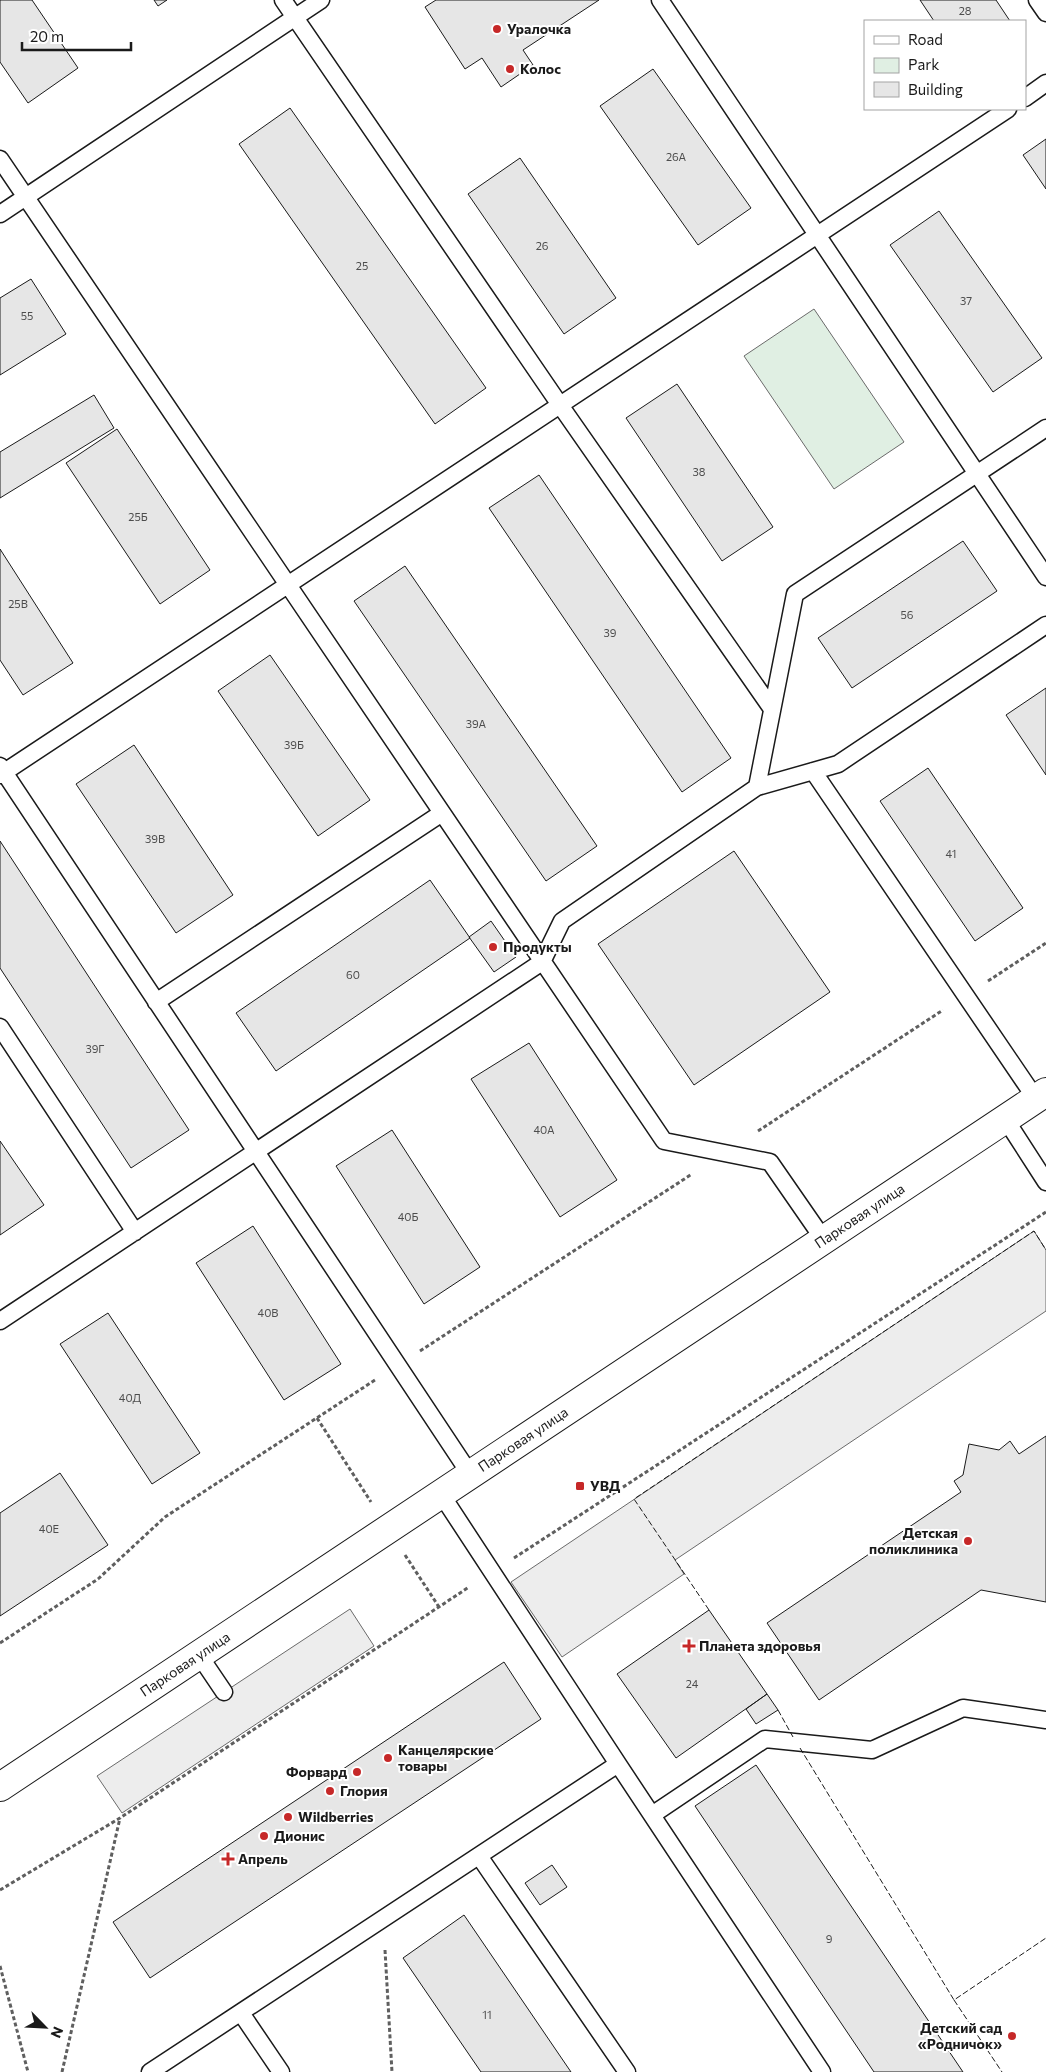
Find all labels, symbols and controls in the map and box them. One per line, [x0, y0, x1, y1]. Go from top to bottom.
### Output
house number: 28 [959, 4, 972, 17]
scale bar [22, 20, 131, 52]
place label: Уралочка [507, 20, 571, 37]
legend [864, 20, 1026, 110]
marker: Уралочка [491, 23, 503, 35]
text: 20 m [30, 27, 64, 45]
text: Road [908, 30, 943, 48]
text: Park [908, 55, 939, 73]
place label: Колос [520, 60, 561, 77]
marker: Колос [504, 63, 516, 75]
text: Building [908, 80, 963, 98]
house number: 26А [666, 150, 686, 163]
house number: 26 [536, 239, 549, 252]
house number: 25 [356, 259, 368, 272]
house number: 37 [960, 294, 972, 307]
house number: 55 [21, 309, 33, 322]
house number: 38 [693, 465, 706, 478]
house number: 25Б [128, 510, 148, 523]
house number: 25В [8, 597, 28, 610]
house number: 56 [901, 608, 914, 621]
house number: 39 [604, 626, 617, 639]
house number: 39А [466, 717, 487, 730]
house number: 39Б [284, 738, 304, 751]
house number: 39В [145, 832, 165, 845]
house number: 41 [946, 847, 956, 860]
place label: Продукты [503, 938, 572, 955]
marker: Продукты [487, 941, 499, 953]
house number: 60 [346, 968, 360, 981]
house number: 39Г [85, 1042, 105, 1055]
house number: 40А [533, 1123, 555, 1136]
street label: Парковая улица [811, 1179, 908, 1251]
house number: 40Б [398, 1210, 418, 1223]
house number: 40В [258, 1306, 278, 1319]
house number: 40Д [119, 1391, 142, 1404]
street label: Парковая улица [475, 1403, 571, 1475]
place label: УВД [590, 1477, 621, 1494]
marker: УВД [574, 1480, 586, 1492]
house number: 40Е [39, 1522, 59, 1535]
place label: Детская поликлиника [869, 1524, 958, 1557]
marker: Детская поликлиника [962, 1535, 974, 1547]
street label: Парковая улица [136, 1628, 233, 1700]
place label: Планета здоровья [699, 1637, 821, 1654]
marker: Планета здоровья [683, 1640, 695, 1652]
house number: 24 [686, 1677, 699, 1690]
place label: Канцелярские товары [398, 1741, 494, 1774]
marker: Канцелярские товары [382, 1752, 394, 1764]
place label: Форвард [286, 1763, 347, 1780]
marker: Форвард [351, 1766, 363, 1778]
place label: Глория [340, 1782, 388, 1799]
marker: Глория [324, 1785, 336, 1797]
place label: Wildberries [298, 1808, 374, 1825]
marker: Wildberries [282, 1811, 294, 1823]
place label: Дионис [274, 1827, 325, 1844]
marker: Дионис [258, 1830, 270, 1842]
place label: Апрель [238, 1850, 288, 1867]
marker: Апрель [222, 1853, 234, 1865]
house number: 9 [826, 1932, 833, 1945]
north arrow [20, 2002, 70, 2052]
house number: 11 [482, 2008, 492, 2021]
place label: Детский сад «Родничок» [918, 2019, 1002, 2052]
text: N [47, 2024, 67, 2041]
marker: Детский сад «Родничок» [1006, 2030, 1018, 2042]

